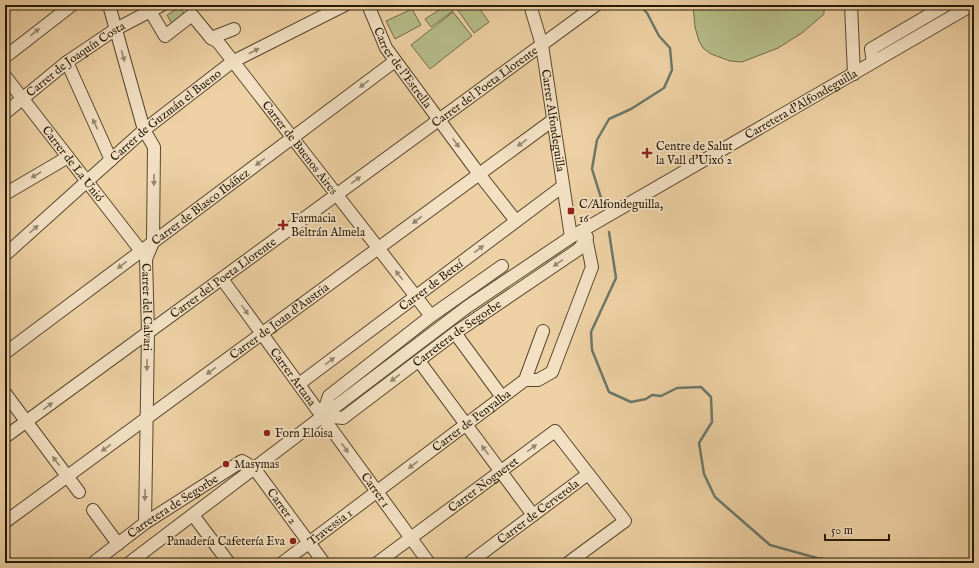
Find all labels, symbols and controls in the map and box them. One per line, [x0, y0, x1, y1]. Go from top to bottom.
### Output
street label: Carrer de Joaquín Costa [23, 18, 128, 100]
street label: Carrer de l'Estrella [371, 25, 436, 112]
one-way arrow [30, 28, 41, 37]
street label: Carrer del Poeta Llorente [429, 42, 541, 130]
one-way arrow [249, 47, 260, 54]
one-way arrow [120, 50, 126, 62]
street label: Carrer de Guzmán el Bueno [107, 65, 224, 164]
street label: Carretera d'Alfondeguilla [742, 65, 861, 142]
street label: Carrer Alfondeguilla [538, 68, 569, 173]
one-way arrow [359, 80, 369, 88]
street label: Carrer de Buenos Aires [259, 98, 341, 197]
one-way arrow [92, 119, 98, 130]
street label: Carrer de La Unió [39, 123, 108, 205]
one-way arrow [452, 138, 460, 149]
one-way arrow [516, 139, 527, 147]
place label: Centre de Salut la Vall d'Uixó 2 [656, 139, 733, 168]
marker: Centre de Salut la Vall d'Uixó 2 [641, 147, 653, 159]
one-way arrow [255, 158, 265, 166]
street label: Carrer de Blasco Ibáñez [148, 165, 253, 248]
one-way arrow [30, 172, 42, 179]
one-way arrow [151, 174, 157, 187]
one-way arrow [351, 176, 361, 184]
place label: C/Alfondeguilla, 16 [579, 197, 663, 226]
marker: C/Alfondeguilla, 16 [566, 206, 576, 216]
place label: Farmacia Beltrán Almela [291, 211, 366, 240]
one-way arrow [412, 216, 423, 224]
marker: Farmacia Beltrán Almela [278, 220, 288, 230]
one-way arrow [29, 224, 39, 233]
street label: Carrer del Poeta Llorente [167, 234, 279, 321]
one-way arrow [473, 245, 484, 253]
street label: Carrer de Betxí [396, 256, 467, 314]
one-way arrow [553, 259, 564, 266]
one-way arrow [117, 261, 128, 269]
street label: Carrer del Calvari [139, 263, 156, 351]
one-way arrow [394, 269, 403, 280]
street label: Carrer de Joan d'Àustria [226, 279, 332, 362]
street label: Carretera de Segorbe [410, 296, 504, 370]
one-way arrow [241, 305, 249, 316]
street label: Carrer Artana [267, 345, 320, 410]
one-way arrow [324, 356, 335, 365]
one-way arrow [144, 359, 150, 372]
one-way arrow [205, 367, 216, 375]
one-way arrow [390, 374, 401, 382]
street label: Carrer de Penyalba [429, 386, 514, 455]
one-way arrow [42, 402, 53, 410]
place label: Forn Eloisa [275, 426, 334, 441]
marker: Forn Eloisa [262, 428, 272, 438]
one-way arrow [341, 443, 349, 453]
one-way arrow [526, 443, 537, 452]
one-way arrow [100, 444, 111, 452]
one-way arrow [481, 444, 489, 455]
street label: Carrer Nogueret [445, 453, 521, 515]
one-way arrow [52, 455, 60, 466]
place label: Masymas [234, 457, 279, 472]
marker: Masymas [221, 459, 231, 469]
one-way arrow [407, 460, 418, 469]
street label: Carrer 1 [358, 469, 393, 510]
street label: Carretera de Segorbe [124, 471, 221, 541]
street label: Carrer de Cerverola [494, 476, 582, 547]
street label: Carrer 2 [264, 485, 300, 527]
one-way arrow [142, 489, 149, 501]
street label: Travessia 1 [305, 505, 355, 549]
scale bar [825, 516, 889, 542]
text: 50 m [831, 523, 853, 538]
place label: Panadería Cafetería Eva [167, 534, 286, 549]
marker: Panadería Cafetería Eva [288, 536, 298, 546]

